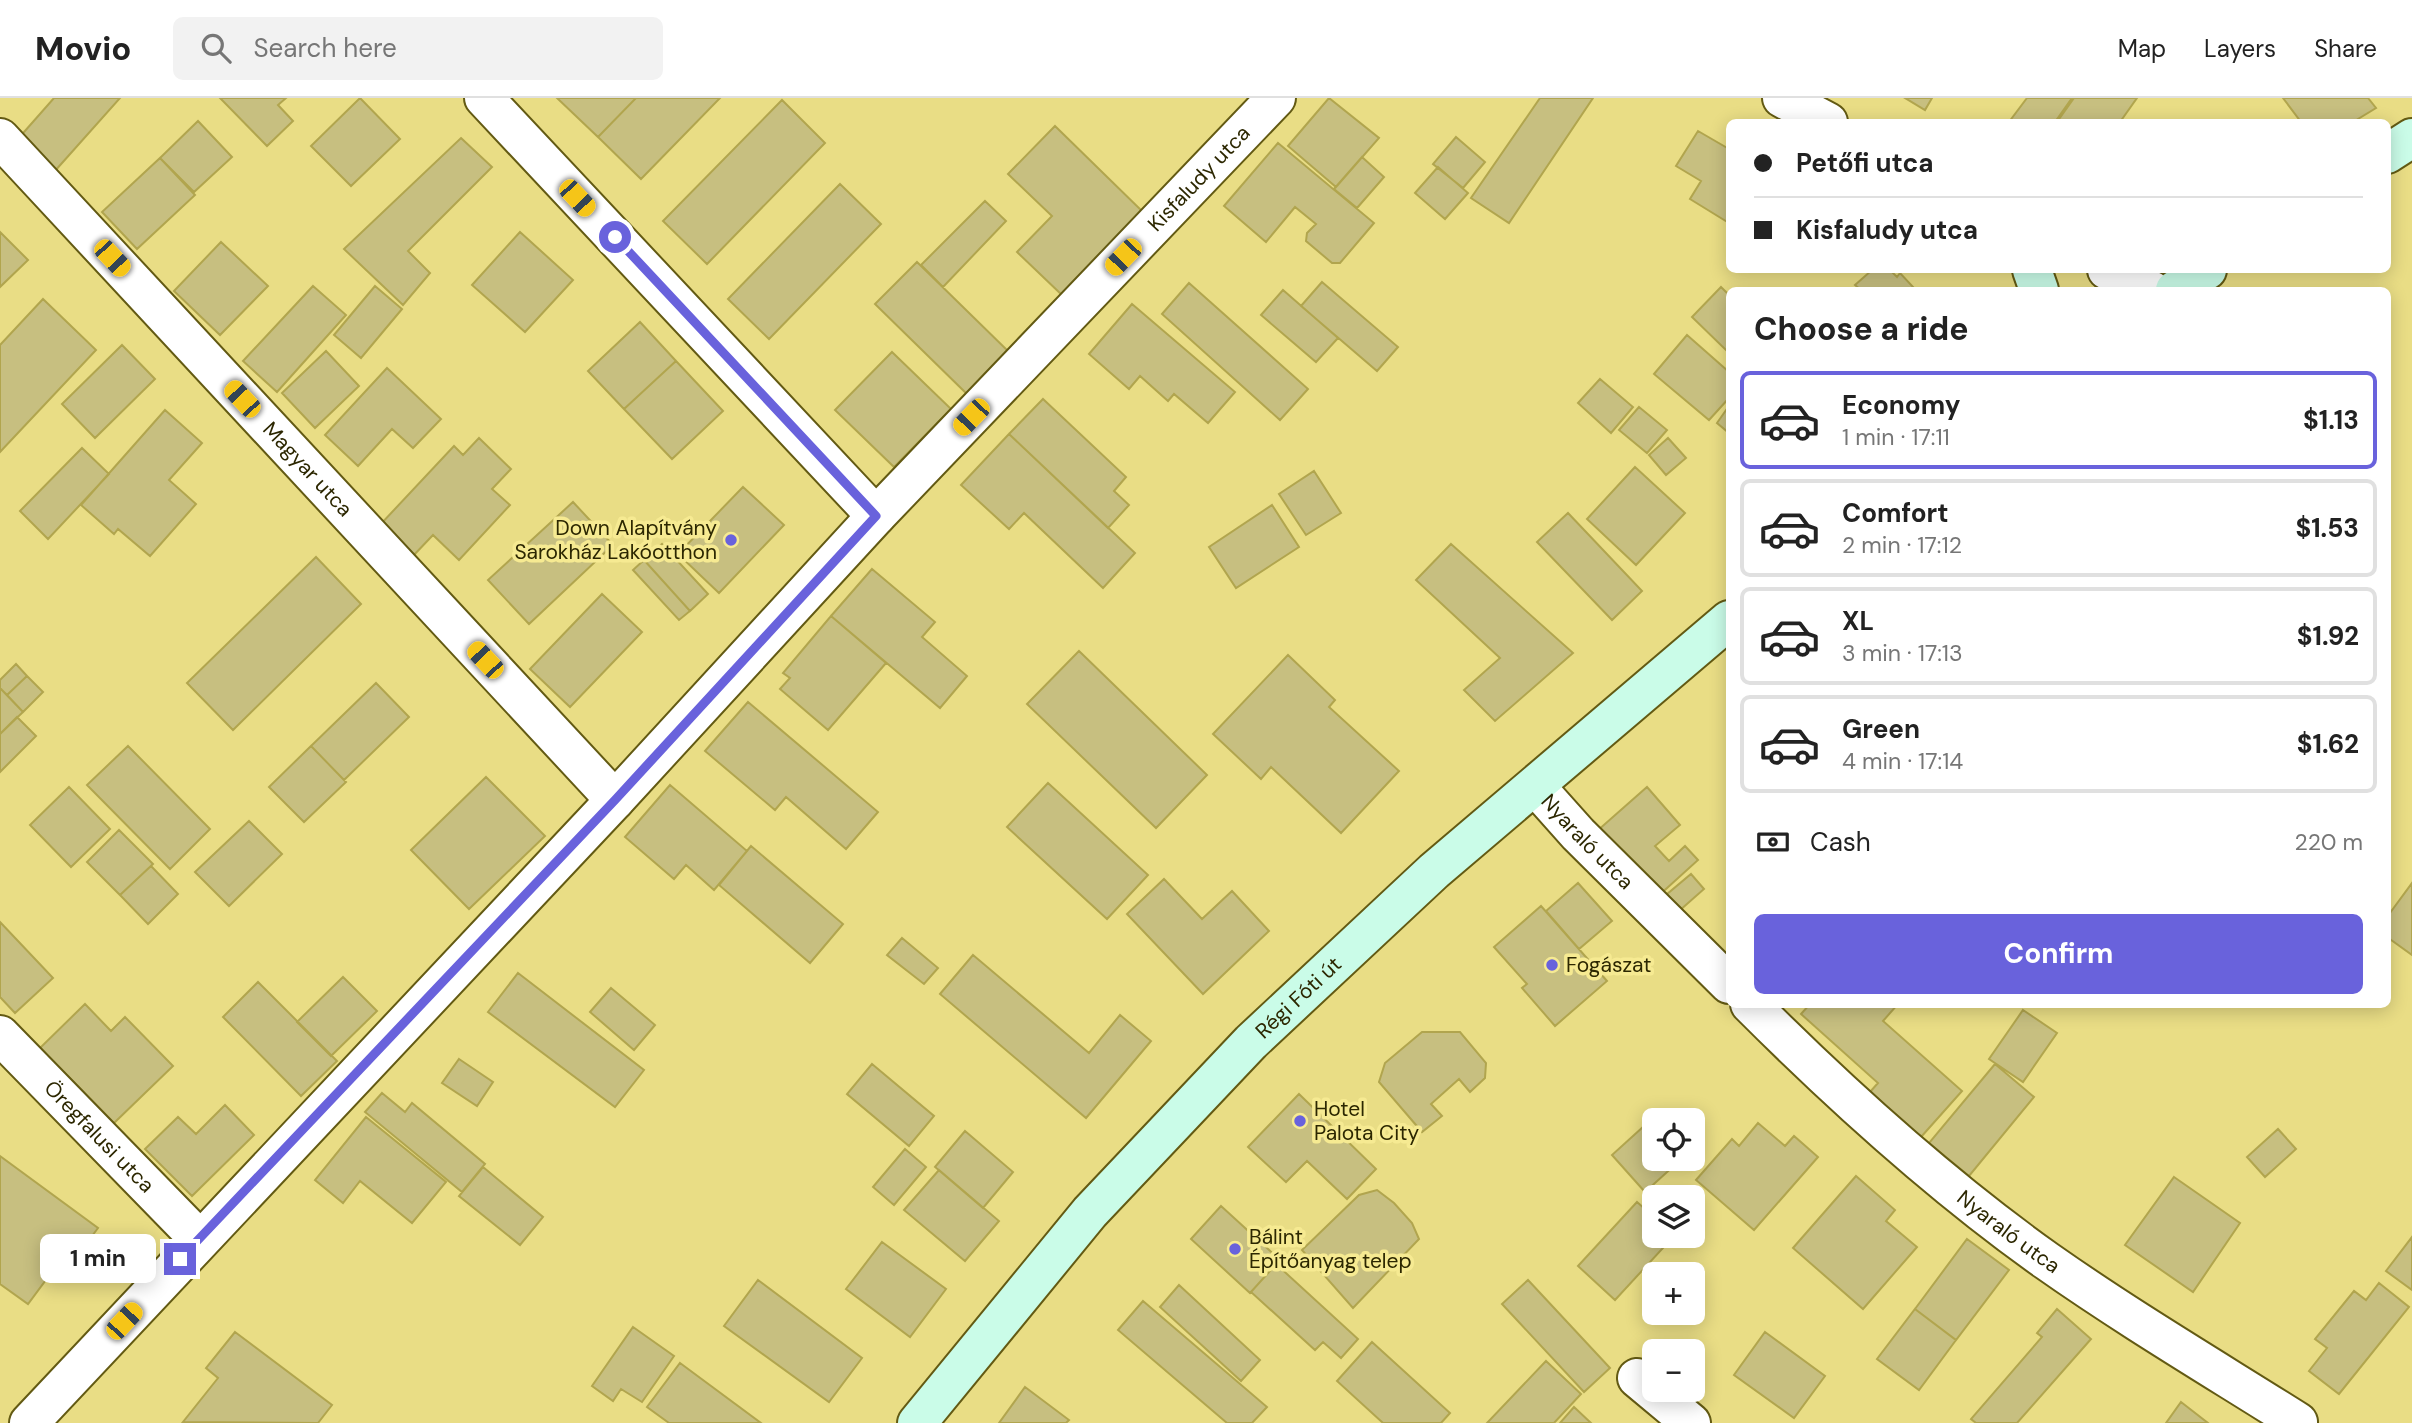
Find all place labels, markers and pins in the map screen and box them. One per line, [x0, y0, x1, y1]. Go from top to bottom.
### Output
place label: Down Alapítvány Sarokház Lakóotthon [514, 514, 717, 566]
marker: Down Alapítvány Sarokház Lakóotthon [723, 532, 739, 548]
place label: Fogászat [1566, 951, 1651, 979]
marker: Fogászat [1544, 957, 1560, 973]
place label: Hotel Palota City [1314, 1095, 1419, 1147]
marker: Hotel Palota City [1292, 1113, 1308, 1129]
place label: Bálint Építőanyag telep [1249, 1223, 1412, 1275]
marker: Bálint Építőanyag telep [1227, 1241, 1243, 1257]

